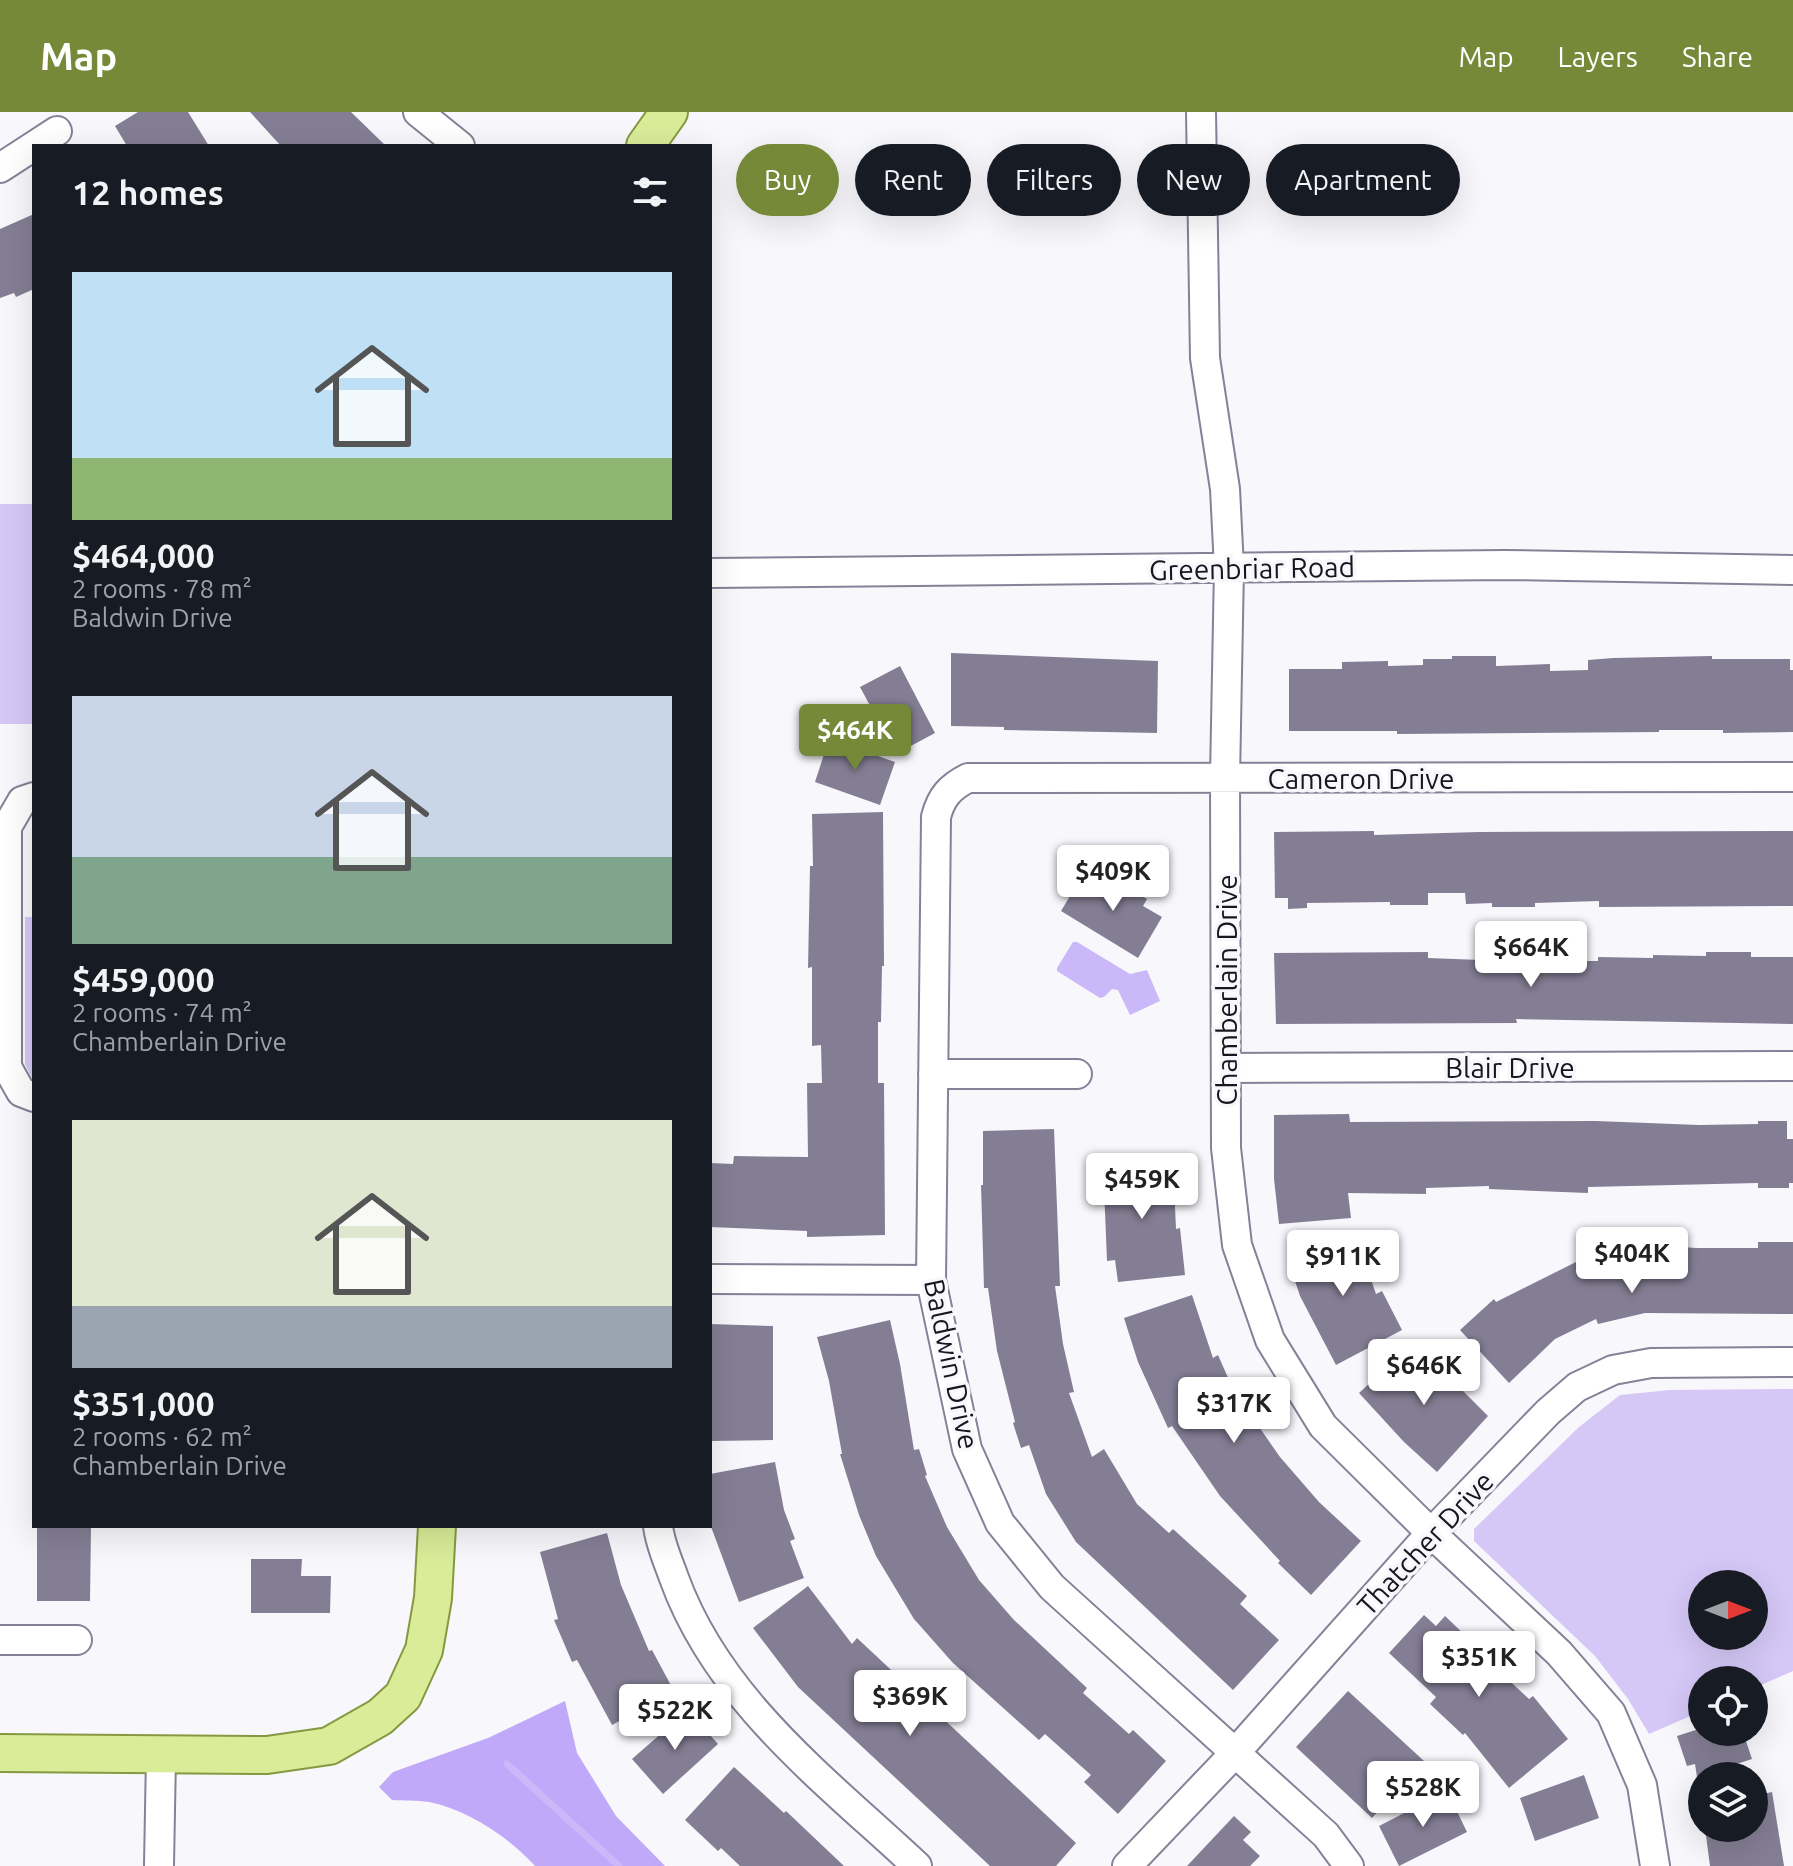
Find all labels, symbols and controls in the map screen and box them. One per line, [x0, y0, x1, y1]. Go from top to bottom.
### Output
text: Map [40, 35, 117, 77]
text: Map [1458, 41, 1514, 72]
text: Layers [1558, 41, 1638, 72]
text: Share [1682, 41, 1753, 72]
chip: Buy [736, 144, 839, 216]
chip: Rent [855, 144, 971, 216]
chip: Filters [987, 144, 1121, 216]
chip: New [1137, 144, 1250, 216]
chip: Apartment [1266, 144, 1460, 216]
icon: filters [628, 170, 672, 214]
text: 12 homes [72, 173, 224, 211]
icon: home [300, 324, 444, 468]
text: $464,000 [72, 536, 215, 574]
street label: Greenbriar Road [1149, 551, 1355, 585]
text: 2 rooms · 78 m² [72, 574, 252, 603]
text: Baldwin Drive [72, 603, 233, 632]
pin: $464K [799, 704, 911, 772]
text: $464K [817, 715, 893, 744]
icon: home [300, 748, 444, 892]
street label: Cameron Drive [1268, 763, 1454, 794]
pin: $409K [1057, 845, 1169, 913]
text: $409K [1075, 856, 1151, 885]
street label: Chamberlain Drive [1211, 874, 1242, 1106]
pin: $664K [1475, 921, 1587, 989]
text: $664K [1493, 932, 1569, 961]
text: $459,000 [72, 960, 215, 998]
text: 2 rooms · 74 m² [72, 998, 252, 1027]
text: Chamberlain Drive [72, 1027, 287, 1056]
street label: Blair Drive [1445, 1052, 1575, 1083]
pin: $459K [1086, 1153, 1198, 1221]
text: $459K [1104, 1164, 1180, 1193]
icon: home [300, 1172, 444, 1316]
pin: $404K [1576, 1227, 1688, 1295]
pin: $911K [1287, 1230, 1399, 1298]
text: $404K [1594, 1238, 1670, 1267]
text: $911K [1305, 1241, 1381, 1270]
street label: Baldwin Drive [919, 1276, 985, 1452]
pin: $646K [1368, 1339, 1480, 1407]
text: $646K [1386, 1350, 1462, 1379]
pin: $317K [1178, 1377, 1290, 1445]
text: $351,000 [72, 1384, 215, 1422]
text: $317K [1196, 1388, 1272, 1417]
text: 2 rooms · 62 m² [72, 1422, 252, 1451]
text: Chamberlain Drive [72, 1451, 287, 1480]
street label: Thatcher Drive [1351, 1465, 1499, 1621]
north arrow [1688, 1570, 1768, 1650]
map controls [1688, 1570, 1768, 1842]
pin: $351K [1423, 1631, 1535, 1699]
text: $351K [1441, 1642, 1517, 1671]
button: locate [1688, 1666, 1768, 1746]
pin: $369K [854, 1670, 966, 1738]
text: $369K [872, 1681, 948, 1710]
pin: $522K [619, 1684, 731, 1752]
text: $522K [637, 1695, 713, 1724]
pin: $528K [1367, 1761, 1479, 1829]
button: layers [1688, 1762, 1768, 1842]
text: $528K [1385, 1772, 1461, 1801]

